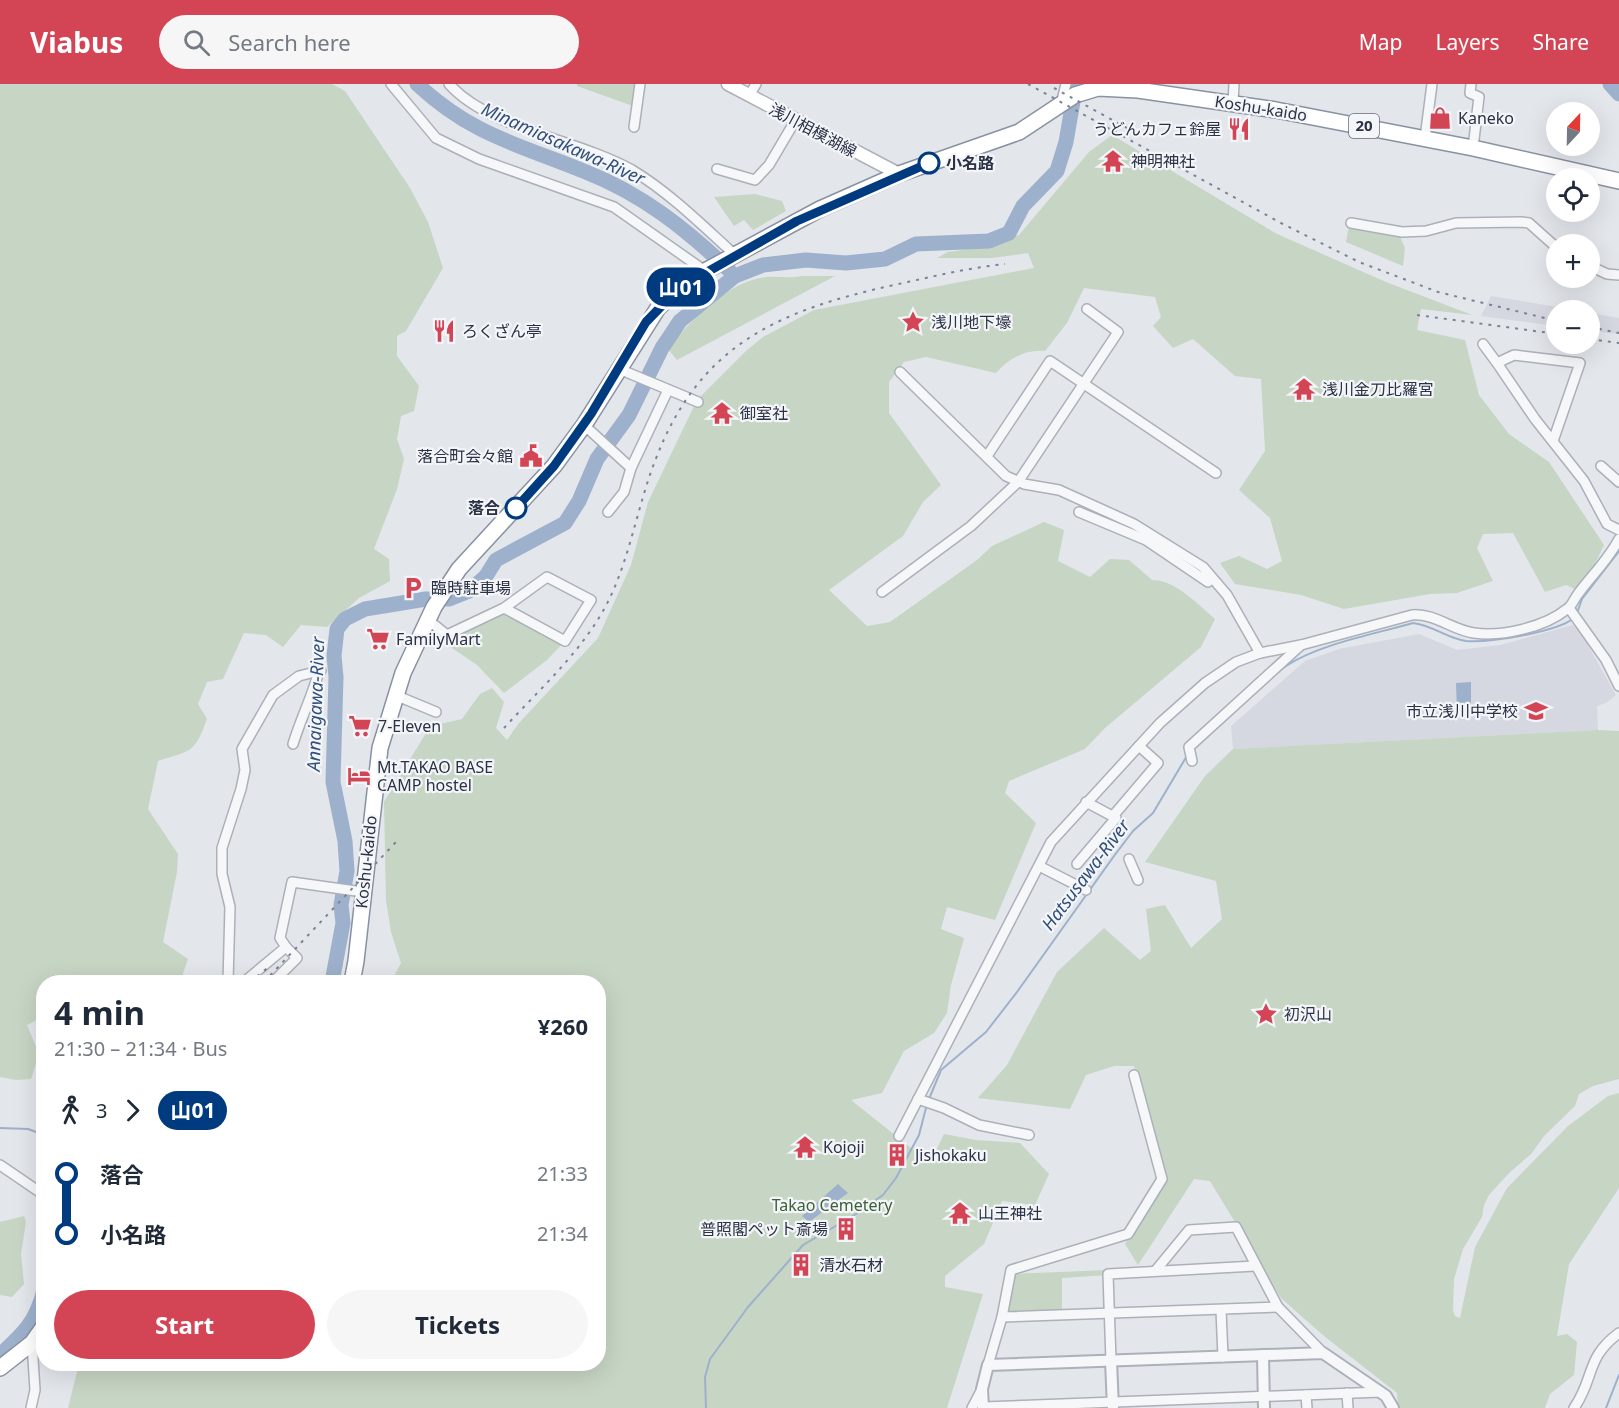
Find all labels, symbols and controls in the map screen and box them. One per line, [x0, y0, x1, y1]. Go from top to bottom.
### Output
search box [159, 15, 579, 69]
text: Viabus [30, 23, 123, 61]
icon: search [180, 26, 213, 59]
text: Search here [228, 27, 351, 57]
text: Map [1359, 28, 1403, 56]
text: Layers [1436, 28, 1500, 56]
text: Share [1533, 28, 1589, 56]
street label: Koshu-kaido [1213, 90, 1309, 126]
water label: Minamiasakawa-River [478, 96, 650, 190]
street label: 浅川相模湖線 [765, 98, 861, 162]
north arrow [1546, 102, 1600, 156]
map controls [1546, 102, 1600, 354]
shop icon: Kaneko [1427, 105, 1453, 131]
place label: Kaneko [1458, 107, 1514, 129]
road number: 20 [1349, 114, 1379, 138]
restaurant icon: うどんカフェ鈴屋 [1226, 116, 1252, 142]
place label: うどんカフェ鈴屋 [1093, 118, 1221, 140]
temple icon: 神明神社 [1100, 148, 1126, 174]
place label: 神明神社 [1131, 150, 1195, 172]
marker: 小名路 [918, 152, 940, 174]
place label: 小名路 [946, 152, 994, 174]
button: locate [1546, 168, 1600, 222]
button: + [1546, 234, 1600, 288]
line badge: 山01 [646, 268, 716, 306]
text: 山01 [658, 273, 704, 301]
button: − [1546, 300, 1600, 354]
place icon: 浅川地下壕 [900, 309, 926, 335]
place label: 浅川地下壕 [931, 311, 1011, 333]
restaurant icon: ろくざん亭 [431, 318, 457, 344]
place label: ろくざん亭 [462, 320, 542, 342]
temple icon: 浅川金刀比羅宮 [1291, 376, 1317, 402]
place label: 浅川金刀比羅宮 [1322, 378, 1434, 400]
temple icon: 御室社 [709, 400, 735, 426]
place label: 御室社 [740, 402, 788, 424]
public building icon: 落合町会々館 [518, 443, 544, 469]
place label: 落合町会々館 [417, 445, 513, 467]
place label: 落合 [468, 497, 500, 519]
marker: 落合 [505, 497, 527, 519]
parking icon: 臨時駐車場 [400, 575, 426, 601]
place label: 臨時駐車場 [431, 577, 511, 599]
supermarket icon: FamilyMart [365, 626, 391, 652]
place label: FamilyMart [396, 628, 481, 650]
water label: Annaigawa-River [301, 635, 329, 774]
school or university icon: 市立浅川中学校 [1523, 698, 1549, 724]
place label: 市立浅川中学校 [1406, 700, 1518, 722]
supermarket icon: 7-Eleven [347, 713, 373, 739]
place label: 7-Eleven [378, 715, 441, 737]
place label: Mt.TAKAO BASE CAMP hostel [377, 756, 493, 796]
hotel icon: Mt.TAKAO BASE CAMP hostel [346, 763, 372, 789]
water label: Hatsusawa-River [1036, 813, 1135, 935]
street label: Koshu-kaido [350, 814, 382, 910]
text: 4 min [54, 990, 145, 1035]
place icon: 初沢山 [1253, 1001, 1279, 1027]
place label: 初沢山 [1284, 1003, 1332, 1025]
text: ¥260 [538, 1011, 588, 1041]
text: 21:30 – 21:34 · Bus [54, 1035, 227, 1062]
icon: walk [54, 1094, 87, 1127]
icon: forward [116, 1094, 149, 1127]
text: 山01 [170, 1096, 215, 1124]
text: 3 [96, 1097, 107, 1124]
temple icon: Kojoji [792, 1134, 818, 1160]
place label: Kojoji [823, 1136, 865, 1158]
building icon: Jishokaku [884, 1142, 910, 1168]
place label: Jishokaku [913, 1144, 987, 1166]
text: 落合 [100, 1159, 144, 1189]
text: 21:33 [537, 1160, 588, 1187]
park label: Takao Cemetery [772, 1194, 893, 1216]
temple icon: 山王神社 [947, 1200, 973, 1226]
place label: 山王神社 [978, 1202, 1042, 1224]
building icon: 普照閣ペット斎場 [833, 1216, 859, 1242]
place label: 普照閣ペット斎場 [700, 1218, 828, 1240]
text: 小名路 [100, 1219, 166, 1249]
text: 21:34 [537, 1220, 588, 1247]
building icon: 清水石材 [788, 1252, 814, 1278]
place label: 清水石材 [819, 1254, 883, 1276]
button: Start [54, 1290, 315, 1359]
button: Tickets [327, 1290, 588, 1359]

